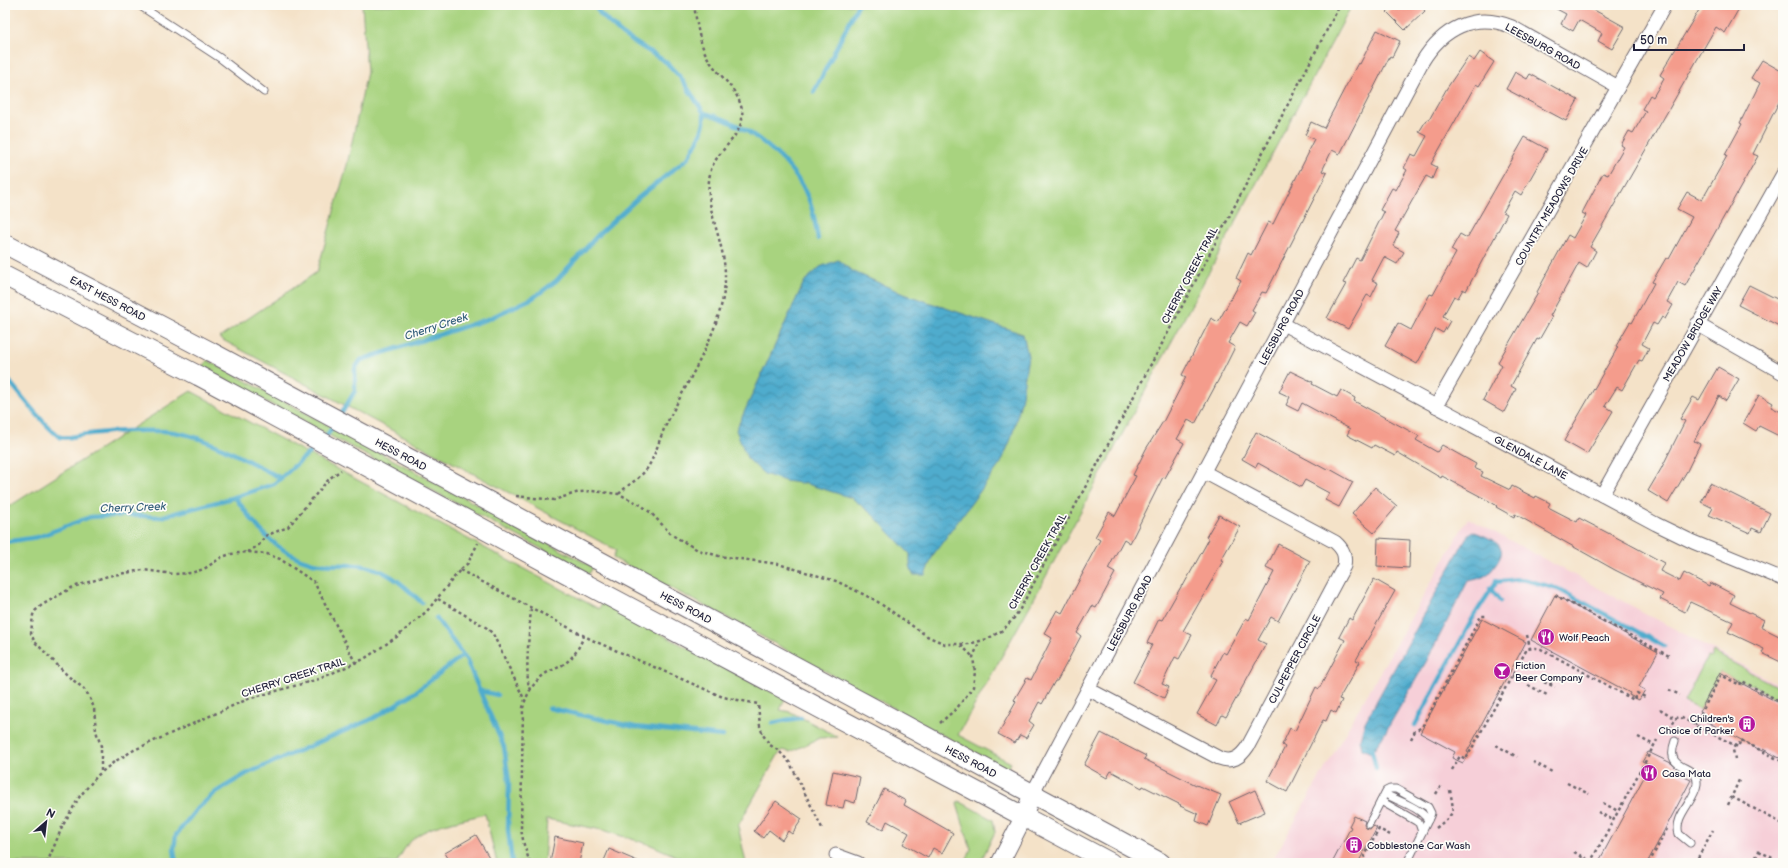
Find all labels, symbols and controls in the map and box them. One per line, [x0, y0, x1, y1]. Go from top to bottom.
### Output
street label: LEESBURG ROAD [1503, 21, 1582, 73]
scale bar [1634, 26, 1744, 52]
text: 50 m [1640, 33, 1667, 48]
street label: COUNTRY MEADOWS DRIVE [1513, 145, 1591, 268]
street label: CHERRY CREEK TRAIL [1159, 225, 1221, 326]
street label: EAST HESS ROAD [68, 274, 147, 324]
street label: MEADOW BRIDGE WAY [1661, 285, 1725, 384]
street label: LEESBURG ROAD [1257, 287, 1307, 368]
water label: Cherry Creek [403, 310, 470, 343]
street label: GLENDALE LANE [1492, 433, 1570, 482]
street label: HESS ROAD [373, 436, 428, 473]
water label: Cherry Creek [100, 500, 167, 515]
street label: CHERRY CREEK TRAIL [1006, 511, 1069, 612]
street label: LEESBURG ROAD [1105, 573, 1155, 654]
street label: HESS ROAD [658, 589, 713, 626]
street label: CULPEPPER CIRCLE [1266, 613, 1324, 706]
restaurant icon: Wolf Peach [1536, 627, 1556, 647]
place label: Wolf Peach [1559, 632, 1610, 644]
street label: CHERRY CREEK TRAIL [240, 655, 347, 700]
place label: Fiction Beer Company [1515, 660, 1583, 684]
bar icon: Fiction Beer Company [1492, 661, 1512, 681]
place label: Children's Choice of Parker [1659, 713, 1734, 737]
building icon: Children's Choice of Parker [1737, 714, 1757, 734]
street label: HESS ROAD [943, 743, 998, 780]
restaurant icon: Casa Mata [1639, 763, 1659, 783]
place label: Casa Mata [1662, 768, 1711, 780]
north arrow [26, 802, 66, 842]
text: N [44, 806, 57, 821]
building icon: Cobblestone Car Wash [1344, 835, 1364, 855]
place label: Cobblestone Car Wash [1367, 840, 1471, 852]

